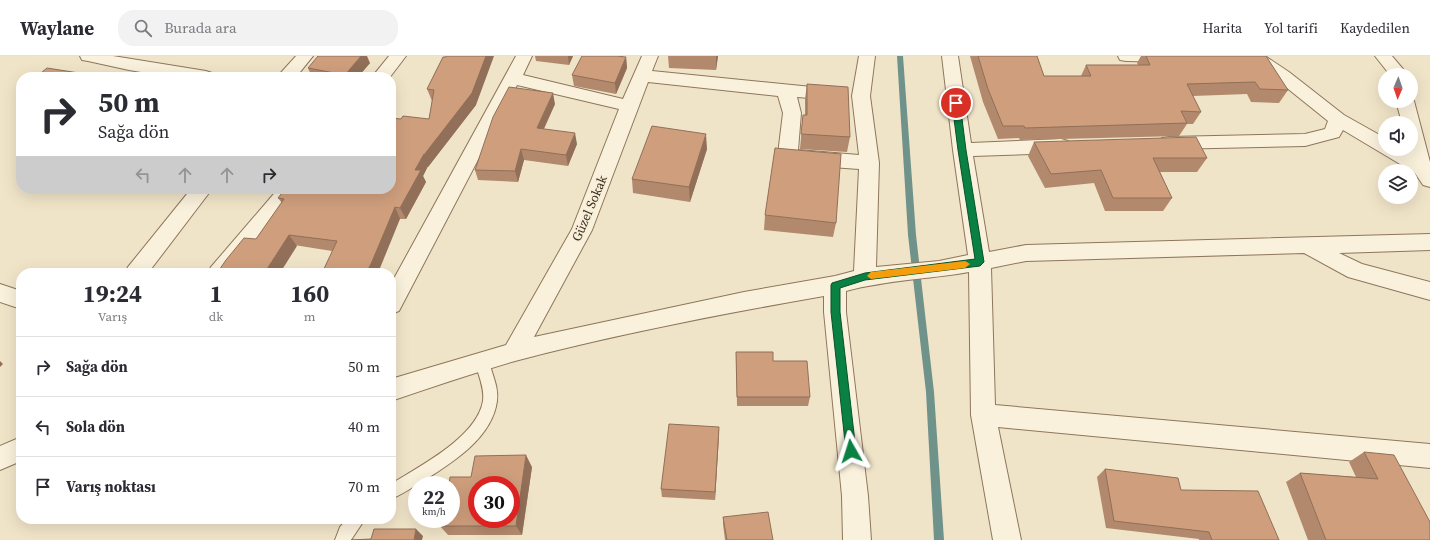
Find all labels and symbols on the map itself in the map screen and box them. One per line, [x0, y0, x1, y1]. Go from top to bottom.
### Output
north arrow [1378, 68, 1418, 108]
pin [939, 86, 973, 120]
street label: Güzel Sokak [568, 172, 611, 244]
position arrow [830, 430, 872, 472]
speed limit sign: 30 [468, 476, 520, 528]

